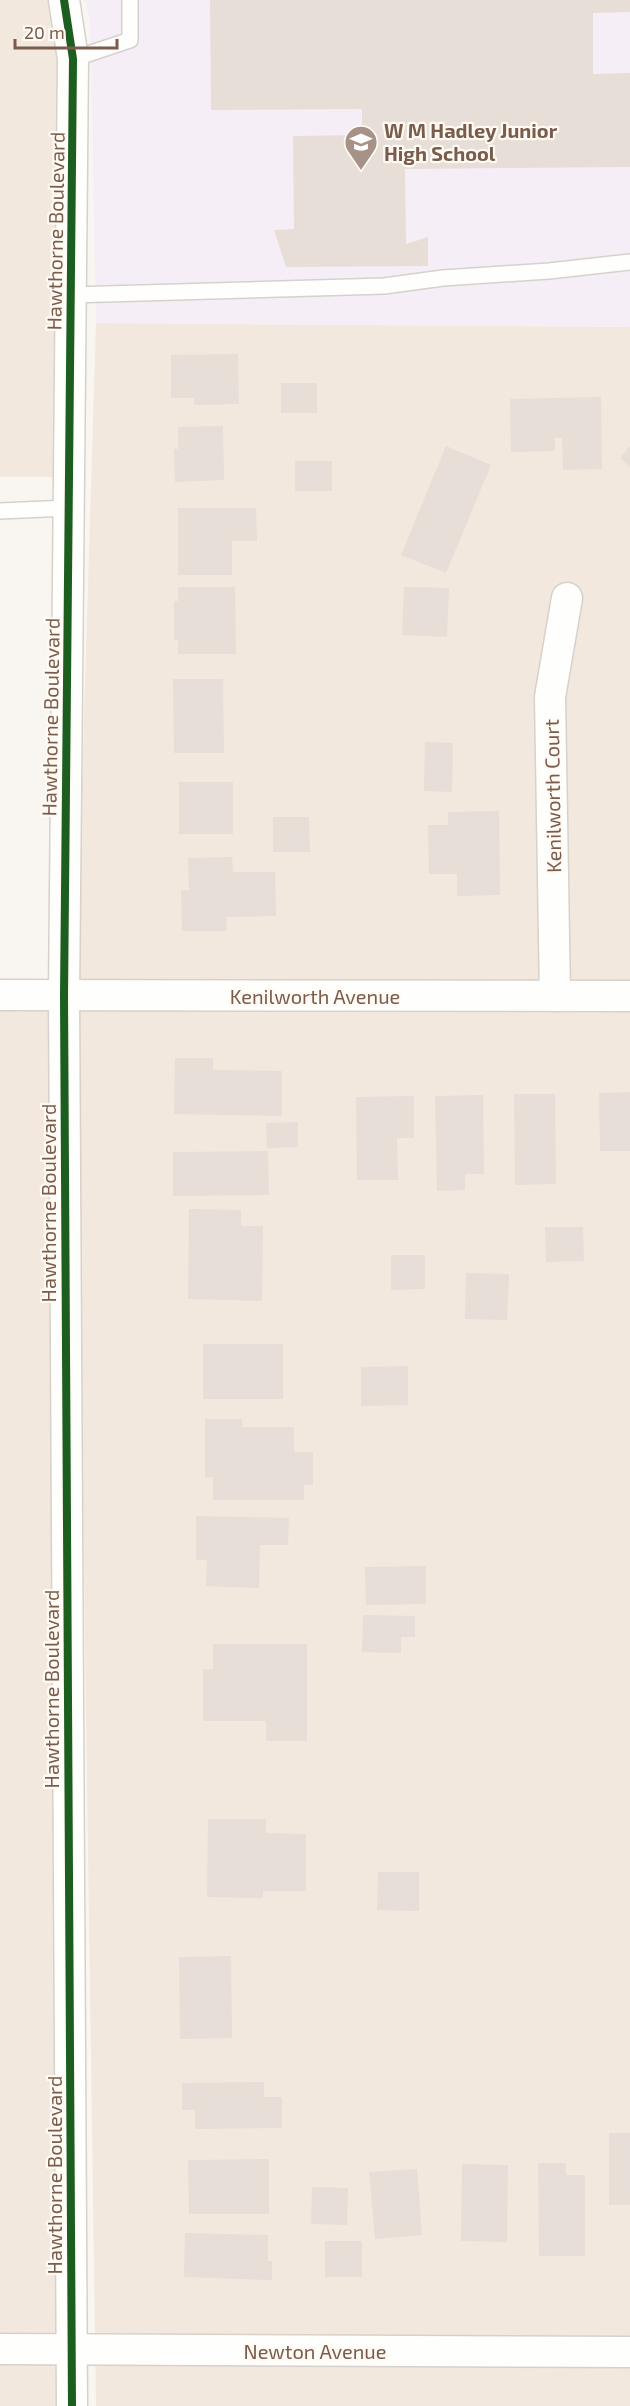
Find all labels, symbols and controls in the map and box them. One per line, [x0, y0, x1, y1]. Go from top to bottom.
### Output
scale bar [15, 12, 117, 50]
text: 20 m [24, 21, 65, 43]
place label: W M Hadley Junior High School [384, 118, 558, 165]
school or university icon: W M Hadley Junior High School [343, 124, 379, 171]
street label: Hawthorne Boulevard [41, 131, 69, 331]
street label: Hawthorne Boulevard [36, 617, 64, 817]
street label: Kenilworth Court [539, 719, 565, 873]
street label: Kenilworth Avenue [230, 984, 400, 1008]
street label: Hawthorne Boulevard [36, 1104, 60, 1302]
street label: Hawthorne Boulevard [39, 1590, 63, 1788]
street label: Hawthorne Boulevard [42, 2076, 66, 2274]
street label: Newton Avenue [244, 2339, 386, 2363]

